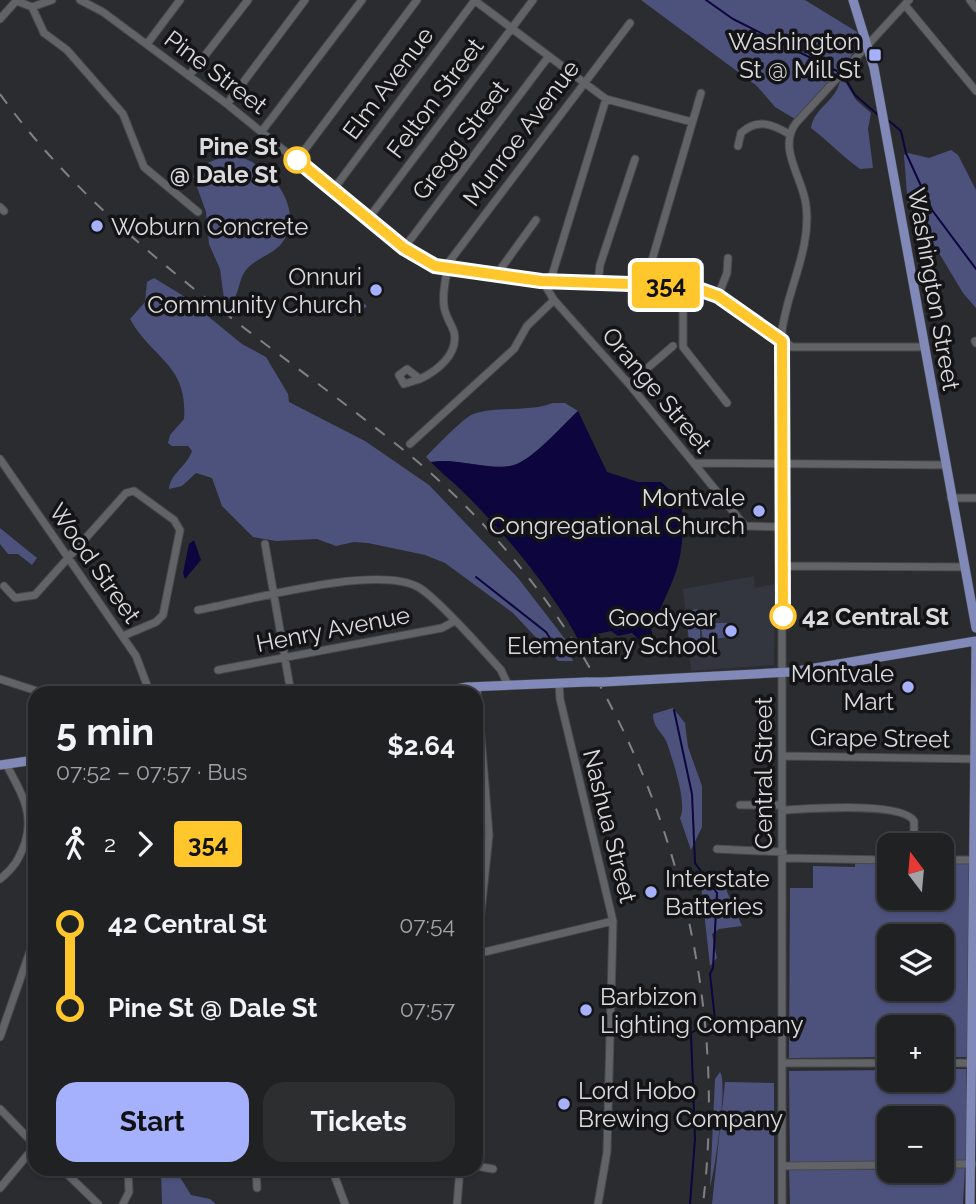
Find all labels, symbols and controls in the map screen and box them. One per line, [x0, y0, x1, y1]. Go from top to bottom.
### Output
street label: Elm Avenue [336, 21, 440, 145]
street label: Pine Street [159, 24, 273, 120]
place label: Washington St @ Mill St [728, 27, 861, 84]
street label: Felton Street [380, 32, 490, 164]
marker: Washington St @ Mill St [867, 47, 883, 63]
street label: Munroe Avenue [457, 54, 585, 212]
street label: Gregg Street [406, 75, 514, 205]
place label: Pine St @ Dale St [170, 132, 278, 189]
marker: Pine St @ Dale St [284, 147, 310, 173]
street label: Washington Street [902, 185, 966, 393]
place label: Woburn Concrete [111, 212, 308, 241]
marker: Woburn Concrete [89, 218, 105, 234]
place label: Onnuri Community Church [147, 262, 362, 319]
line badge: 354 [626, 262, 706, 308]
text: 354 [646, 270, 686, 299]
marker: Onnuri Community Church [368, 282, 384, 298]
street label: Orange Street [596, 321, 718, 459]
place label: Montvale Congregational Church [489, 483, 745, 540]
street label: Wood Street [43, 497, 147, 629]
marker: Montvale Congregational Church [751, 503, 767, 519]
street label: Henry Avenue [254, 600, 412, 658]
place label: 42 Central St [802, 602, 949, 631]
place label: Goodyear Elementary School [507, 603, 718, 660]
marker: 42 Central St [770, 603, 796, 629]
marker: Goodyear Elementary School [723, 623, 739, 639]
place label: Montvale Mart [791, 659, 894, 716]
marker: Montvale Mart [900, 679, 916, 695]
street label: Central Street [749, 697, 778, 849]
text: 5 min [56, 709, 154, 754]
street label: Grape Street [810, 722, 950, 754]
text: $2.64 [387, 731, 455, 761]
street label: Nashua Street [577, 746, 643, 906]
text: 07:52 – 07:57 · Bus [56, 758, 247, 785]
icon: walk [56, 825, 94, 863]
icon: forward [126, 825, 164, 863]
text: 354 [188, 829, 228, 858]
text: 2 [104, 830, 116, 857]
north arrow [877, 833, 954, 910]
map controls [877, 833, 954, 1183]
place label: Interstate Batteries [665, 864, 770, 921]
marker: Interstate Batteries [643, 884, 659, 900]
text: 42 Central St [108, 909, 267, 939]
text: 07:54 [399, 911, 455, 938]
button: layers [877, 924, 954, 1001]
place label: Barbizon Lighting Company [600, 982, 804, 1039]
text: Pine St @ Dale St [108, 993, 317, 1023]
text: 07:57 [400, 995, 455, 1022]
marker: Barbizon Lighting Company [578, 1002, 594, 1018]
button: + [877, 1015, 954, 1092]
place label: Lord Hobo Brewing Company [578, 1076, 783, 1133]
button: Start [56, 1082, 249, 1162]
button: Tickets [263, 1082, 455, 1162]
marker: Lord Hobo Brewing Company [556, 1096, 572, 1112]
button: − [877, 1106, 954, 1183]

